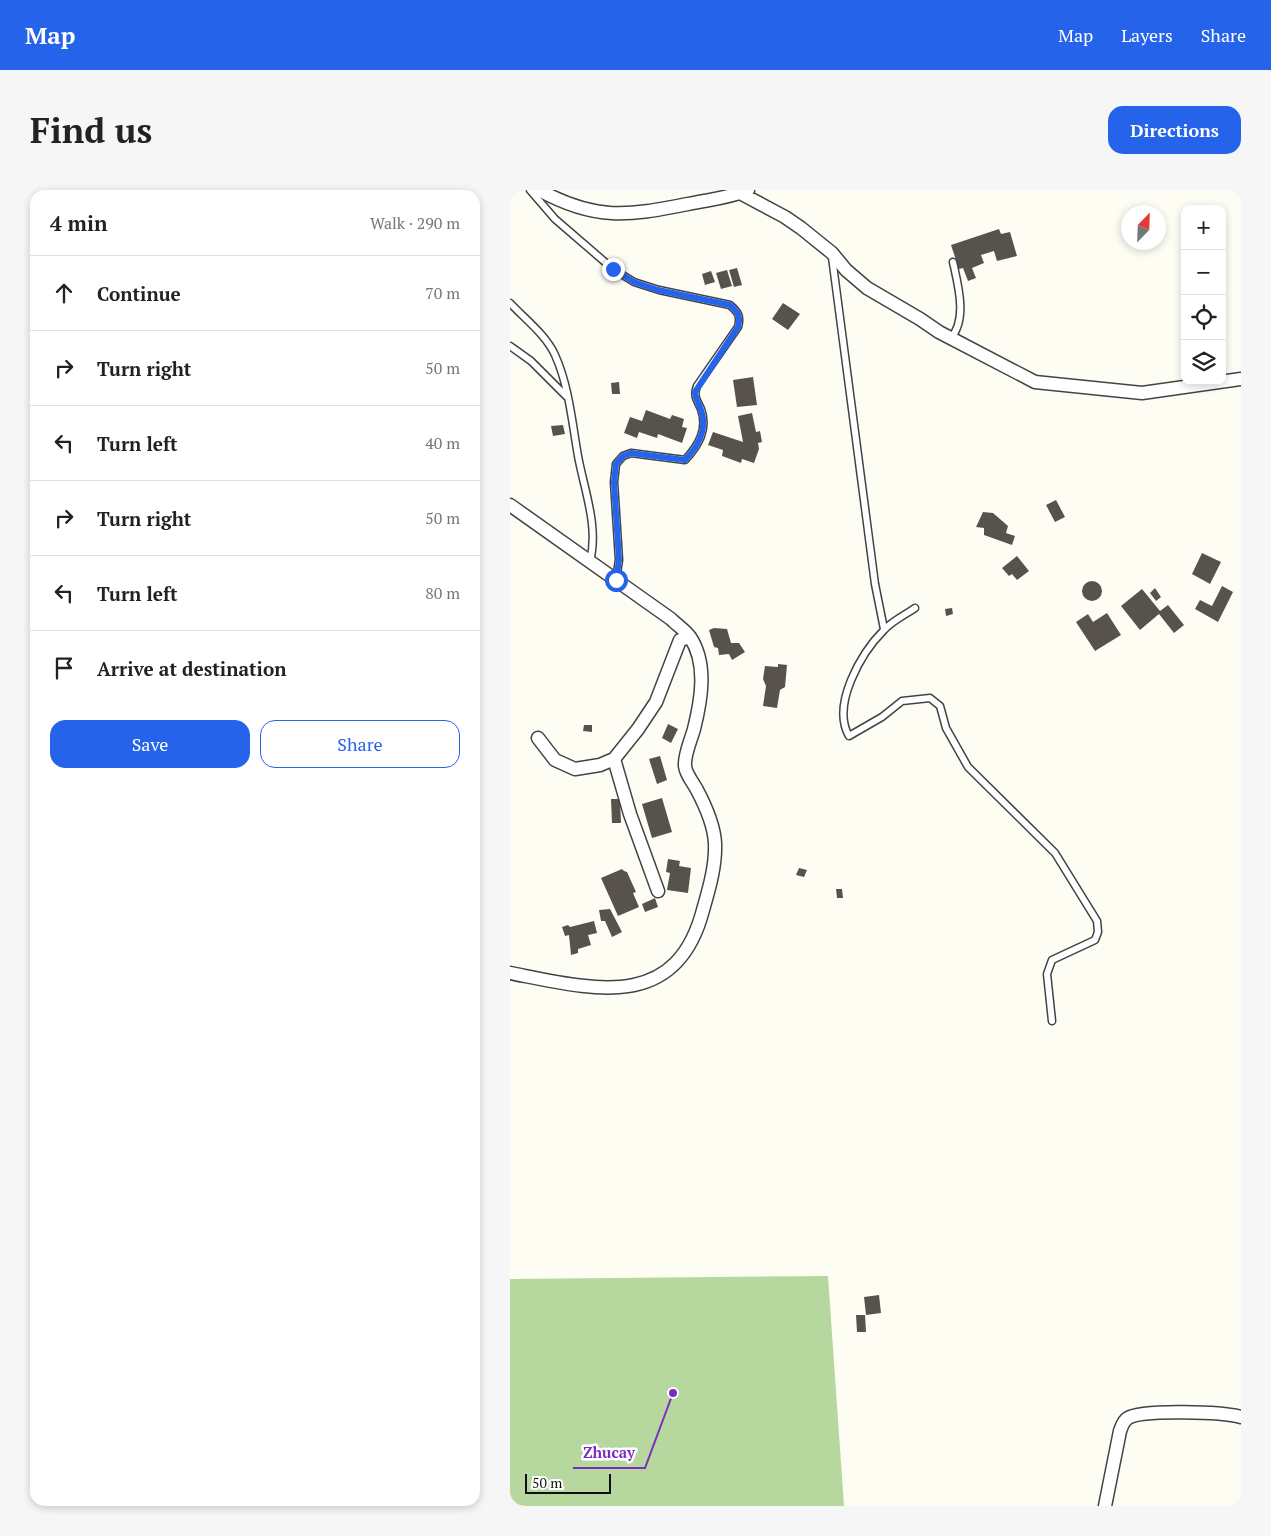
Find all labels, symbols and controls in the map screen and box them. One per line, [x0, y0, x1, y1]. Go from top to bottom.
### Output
text: Map [25, 19, 75, 51]
text: Map [1058, 23, 1093, 47]
text: Layers [1121, 23, 1173, 47]
text: Share [1201, 23, 1246, 47]
button: Directions [1108, 106, 1241, 154]
text: Find us [30, 107, 152, 153]
north arrow [1121, 205, 1166, 250]
map controls [1181, 205, 1226, 385]
button: + [1181, 205, 1226, 250]
text: 4 min [50, 209, 107, 237]
text: Walk · 290 m [370, 212, 460, 234]
button: − [1181, 250, 1226, 295]
route end [602, 258, 625, 281]
icon: ahead [50, 279, 78, 307]
text: Continue [97, 281, 181, 306]
text: 70 m [425, 282, 460, 304]
button: locate [1181, 295, 1226, 340]
button: layers [1181, 340, 1226, 385]
icon: right [50, 354, 78, 382]
text: Turn right [97, 356, 191, 381]
text: 50 m [425, 357, 460, 379]
icon: left [50, 429, 78, 457]
text: Turn left [97, 431, 178, 456]
text: 40 m [425, 432, 460, 454]
icon: right [50, 504, 78, 532]
text: Turn right [97, 506, 191, 531]
text: 50 m [425, 507, 460, 529]
route start [605, 569, 628, 592]
icon: left [50, 579, 78, 607]
text: Turn left [97, 581, 178, 606]
text: 80 m [425, 582, 460, 604]
icon: arrive [50, 654, 78, 682]
text: Arrive at destination [97, 656, 286, 681]
button: Save [50, 720, 250, 768]
button: Share [260, 720, 460, 768]
callout: Zhucay [573, 1438, 645, 1468]
text: Zhucay [583, 1442, 636, 1462]
scale bar [525, 1471, 611, 1494]
text: 50 m [532, 1473, 562, 1492]

